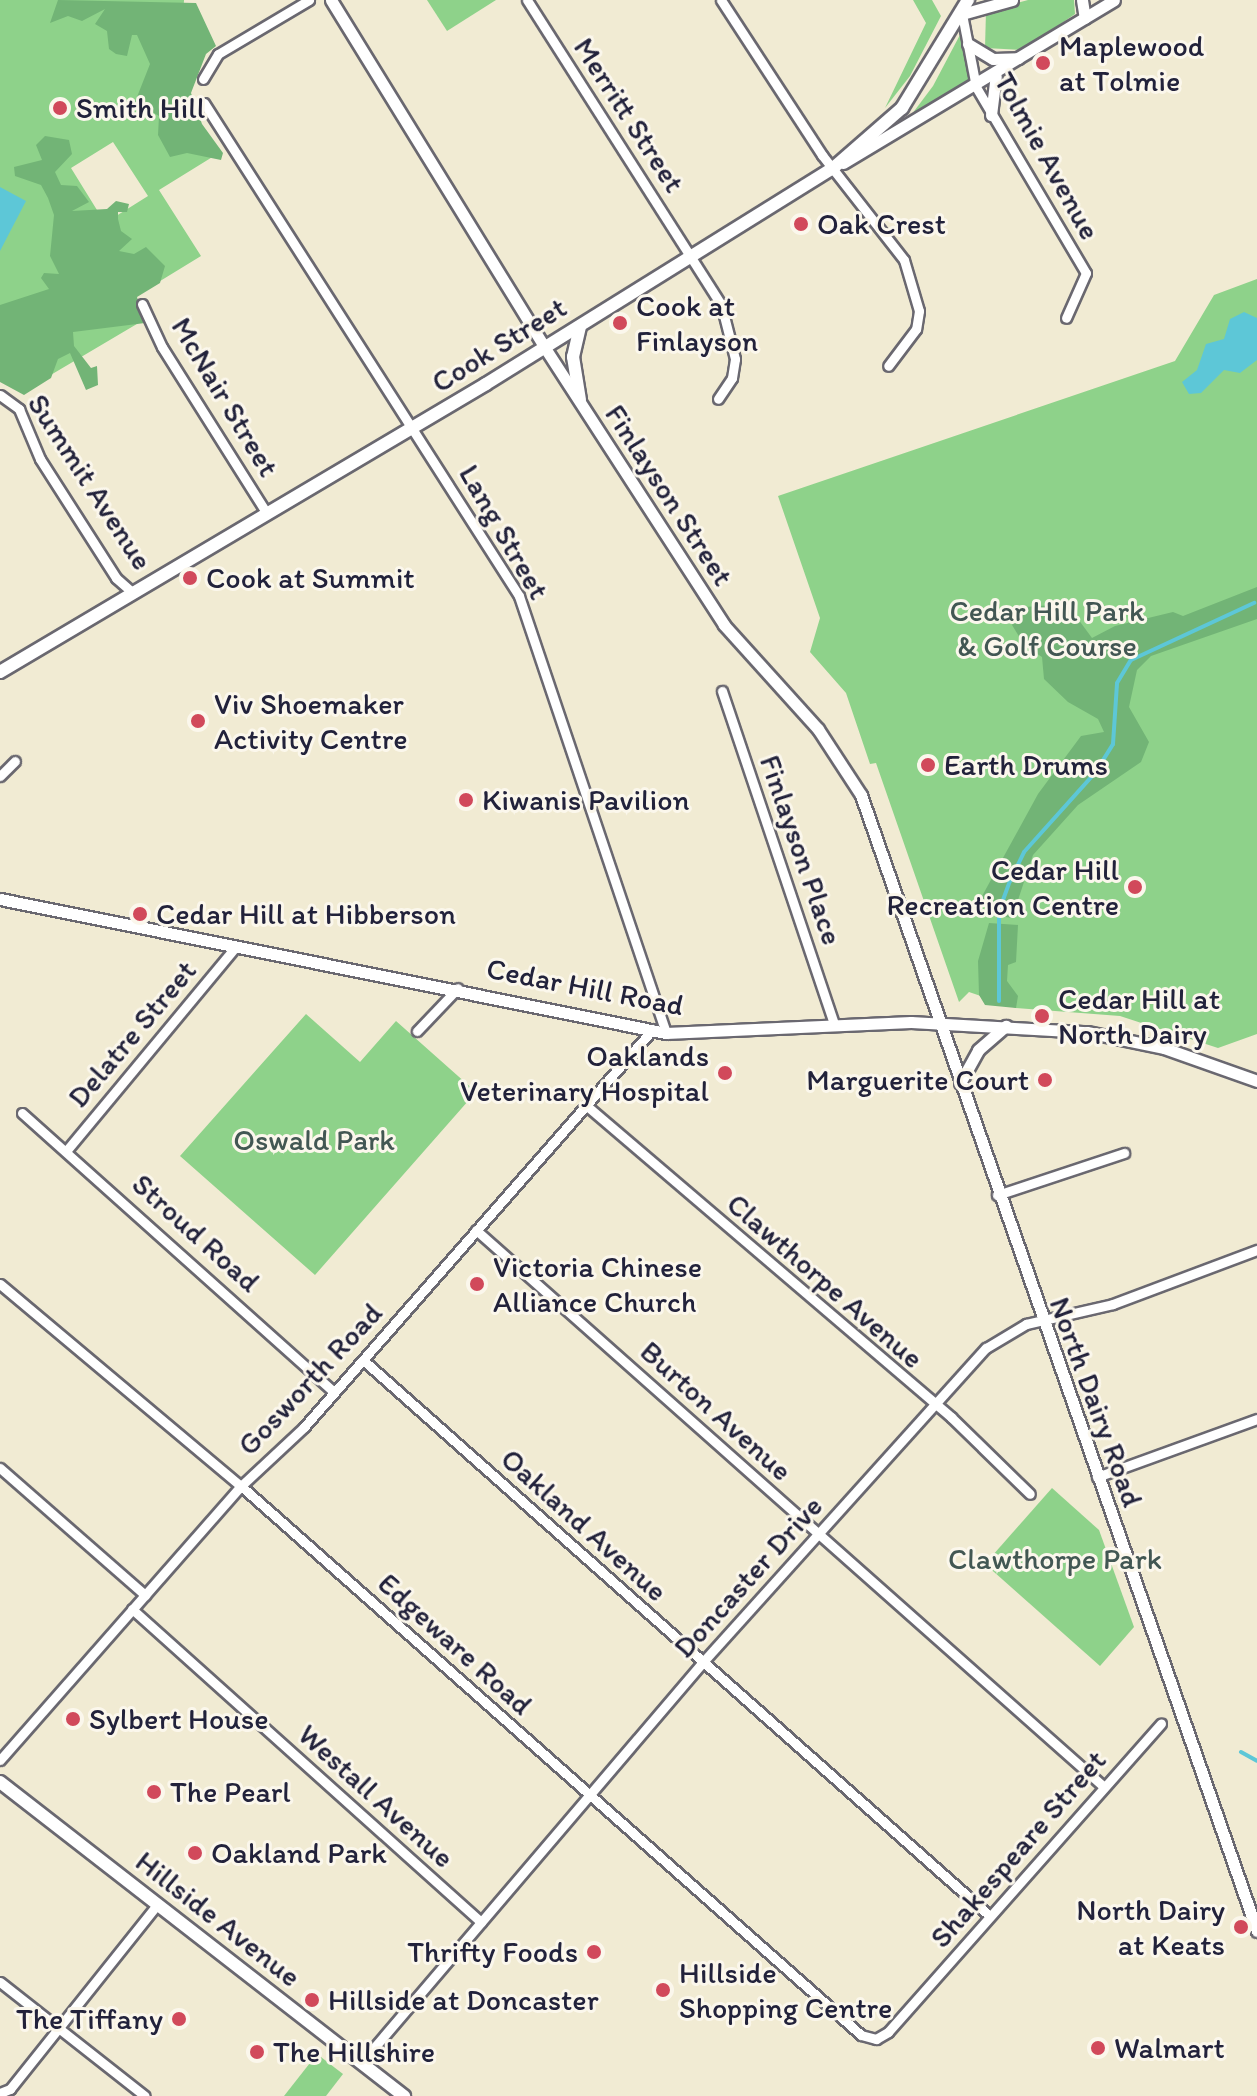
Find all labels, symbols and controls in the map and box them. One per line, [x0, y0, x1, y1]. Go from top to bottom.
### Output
place label: Maplewood at Tolmie [1059, 28, 1204, 98]
street label: Merritt Street [566, 31, 692, 199]
marker: Maplewood at Tolmie [1034, 54, 1052, 72]
street label: Tolmie Avenue [987, 67, 1107, 245]
place label: Smith Hill [76, 90, 205, 126]
marker: Smith Hill [51, 99, 69, 117]
place label: Oak Crest [817, 206, 946, 242]
marker: Oak Crest [792, 215, 810, 233]
place label: Cook at Finlayson [636, 288, 758, 358]
street label: Cook Street [425, 290, 573, 400]
street label: McNair Street [164, 311, 286, 483]
marker: Cook at Finlayson [611, 314, 629, 332]
street label: Summit Avenue [20, 387, 160, 577]
street label: Finlayson Street [597, 398, 741, 592]
street label: Lang Street [451, 458, 557, 606]
place label: Cook at Summit [206, 560, 413, 596]
marker: Cook at Summit [181, 569, 199, 587]
park label: Cedar Hill Park & Golf Course [950, 593, 1144, 664]
place label: Viv Shoemaker Activity Centre [214, 686, 408, 756]
marker: Viv Shoemaker Activity Centre [189, 712, 207, 730]
place label: Earth Drums [944, 747, 1108, 783]
street label: Finlayson Place [752, 751, 850, 949]
marker: Earth Drums [919, 756, 937, 774]
place label: Kiwanis Pavilion [482, 782, 690, 818]
marker: Kiwanis Pavilion [457, 791, 475, 809]
place label: Cedar Hill Recreation Centre [886, 852, 1119, 922]
marker: Cedar Hill Recreation Centre [1126, 878, 1144, 896]
place label: Cedar Hill at Hibberson [156, 896, 455, 932]
marker: Cedar Hill at Hibberson [131, 905, 149, 923]
street label: Cedar Hill Road [484, 950, 686, 1024]
street label: Delatre Street [60, 953, 204, 1115]
place label: Cedar Hill at North Dairy [1058, 981, 1220, 1052]
marker: Cedar Hill at North Dairy [1033, 1007, 1051, 1025]
place label: Oaklands Veterinary Hospital [461, 1038, 709, 1108]
place label: Marguerite Court [806, 1062, 1029, 1098]
marker: Oaklands Veterinary Hospital [716, 1064, 734, 1082]
marker: Marguerite Court [1036, 1071, 1054, 1089]
park label: Oswald Park [233, 1122, 395, 1158]
street label: Stroud Road [125, 1166, 267, 1300]
street label: Clawthorpe Avenue [719, 1186, 931, 1376]
place label: Victoria Chinese Alliance Church [493, 1249, 702, 1320]
marker: Victoria Chinese Alliance Church [468, 1275, 486, 1293]
street label: North Dairy Road [1041, 1292, 1151, 1512]
street label: Gosworth Road [230, 1295, 390, 1463]
street label: Burton Avenue [633, 1333, 799, 1489]
street label: Oakland Avenue [494, 1441, 674, 1609]
street label: Doncaster Drive [666, 1489, 830, 1665]
park label: Clawthorpe Park [948, 1541, 1162, 1577]
street label: Edgeware Road [370, 1565, 540, 1723]
place label: Sylbert House [89, 1701, 268, 1737]
marker: Sylbert House [64, 1710, 82, 1728]
street label: Westall Avenue [291, 1717, 461, 1875]
street label: Shakespeare Street [923, 1743, 1113, 1955]
place label: The Pearl [170, 1774, 290, 1810]
marker: The Pearl [145, 1783, 163, 1801]
place label: Oakland Park [211, 1835, 386, 1871]
street label: Hillside Avenue [129, 1844, 307, 1994]
marker: Oakland Park [186, 1844, 204, 1862]
place label: North Dairy at Keats [1074, 1892, 1225, 1962]
marker: North Dairy at Keats [1232, 1918, 1250, 1936]
place label: Thrifty Foods [408, 1934, 578, 1970]
marker: Thrifty Foods [585, 1943, 603, 1961]
place label: Hillside Shopping Centre [679, 1955, 893, 2026]
marker: Hillside Shopping Centre [654, 1981, 672, 1999]
place label: Hillside at Doncaster [328, 1982, 597, 2018]
marker: Hillside at Doncaster [303, 1991, 321, 2009]
place label: The Tiffany [17, 2001, 163, 2037]
marker: The Tiffany [170, 2010, 188, 2028]
place label: Walmart [1114, 2030, 1225, 2066]
place label: The Hillshire [273, 2034, 436, 2070]
marker: Walmart [1089, 2039, 1107, 2057]
marker: The Hillshire [248, 2043, 266, 2061]

